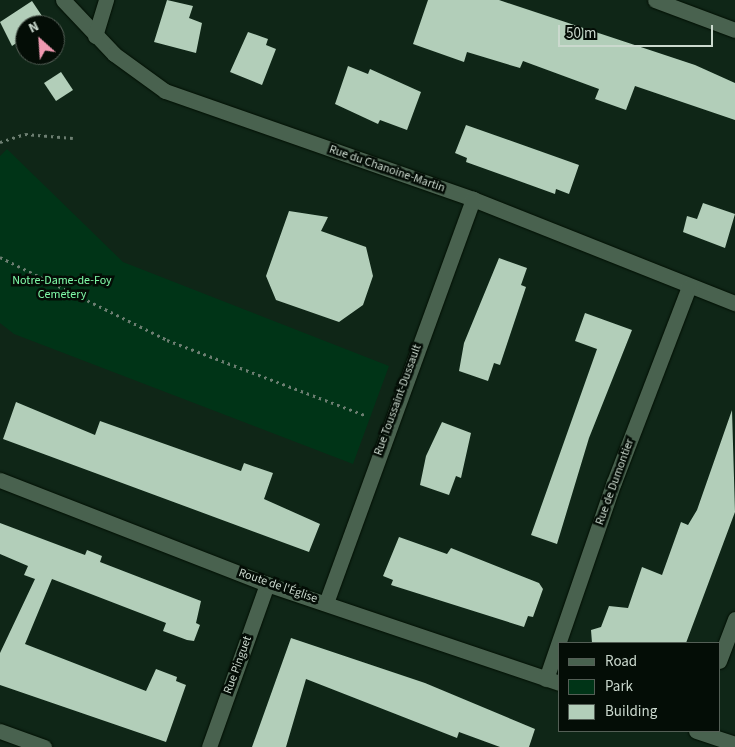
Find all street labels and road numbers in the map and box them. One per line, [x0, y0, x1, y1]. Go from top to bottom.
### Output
street label: Rue du Chanoine-Martin [327, 142, 447, 196]
street label: Rue Toussaint-Dussault [371, 343, 425, 457]
street label: Rue de Dumontier [593, 437, 637, 527]
street label: Route de l'Église [237, 566, 319, 606]
street label: Rue Pinguet [221, 634, 255, 696]

